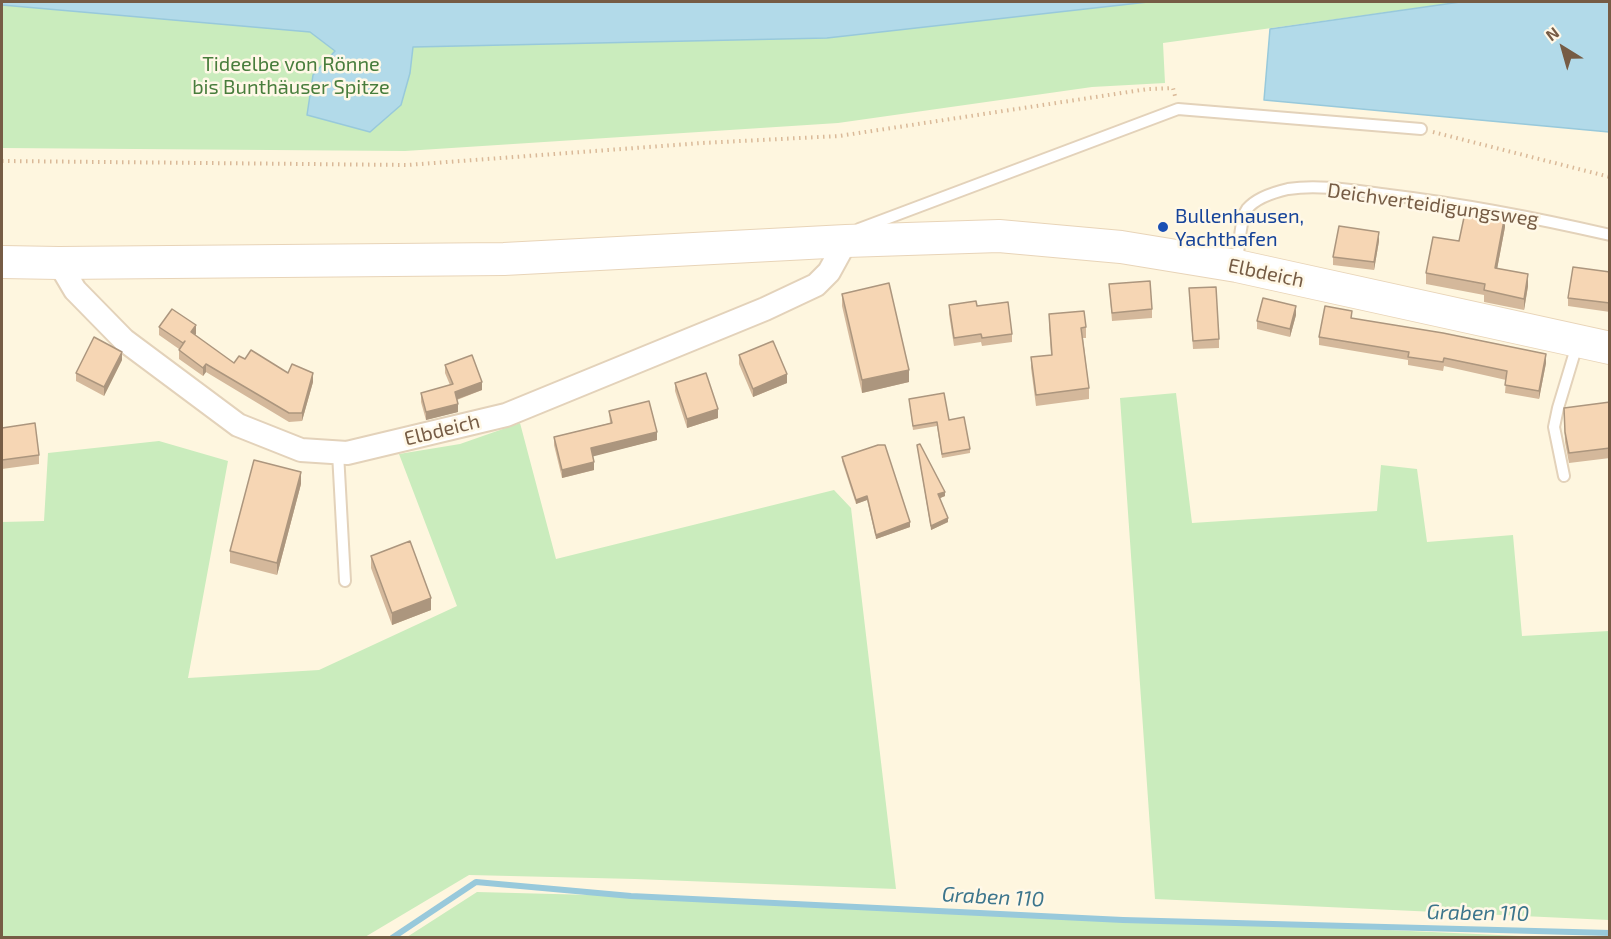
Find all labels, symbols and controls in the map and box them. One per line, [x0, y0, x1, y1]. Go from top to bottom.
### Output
north arrow [1533, 18, 1593, 78]
text: N [1542, 22, 1562, 44]
park label: Tideelbe von Rönne bis Bunthäuser Spitze [192, 52, 390, 99]
street label: Deichverteidigungsweg [1326, 178, 1540, 232]
place label: Bullenhausen, Yachthafen [1175, 204, 1304, 251]
marker: Bullenhausen, Yachthafen [1156, 220, 1170, 234]
street label: Elbdeich [1226, 253, 1306, 293]
street label: Elbdeich [402, 409, 482, 451]
water label: Graben 110 [941, 882, 1045, 912]
water label: Graben 110 [1426, 900, 1530, 926]

